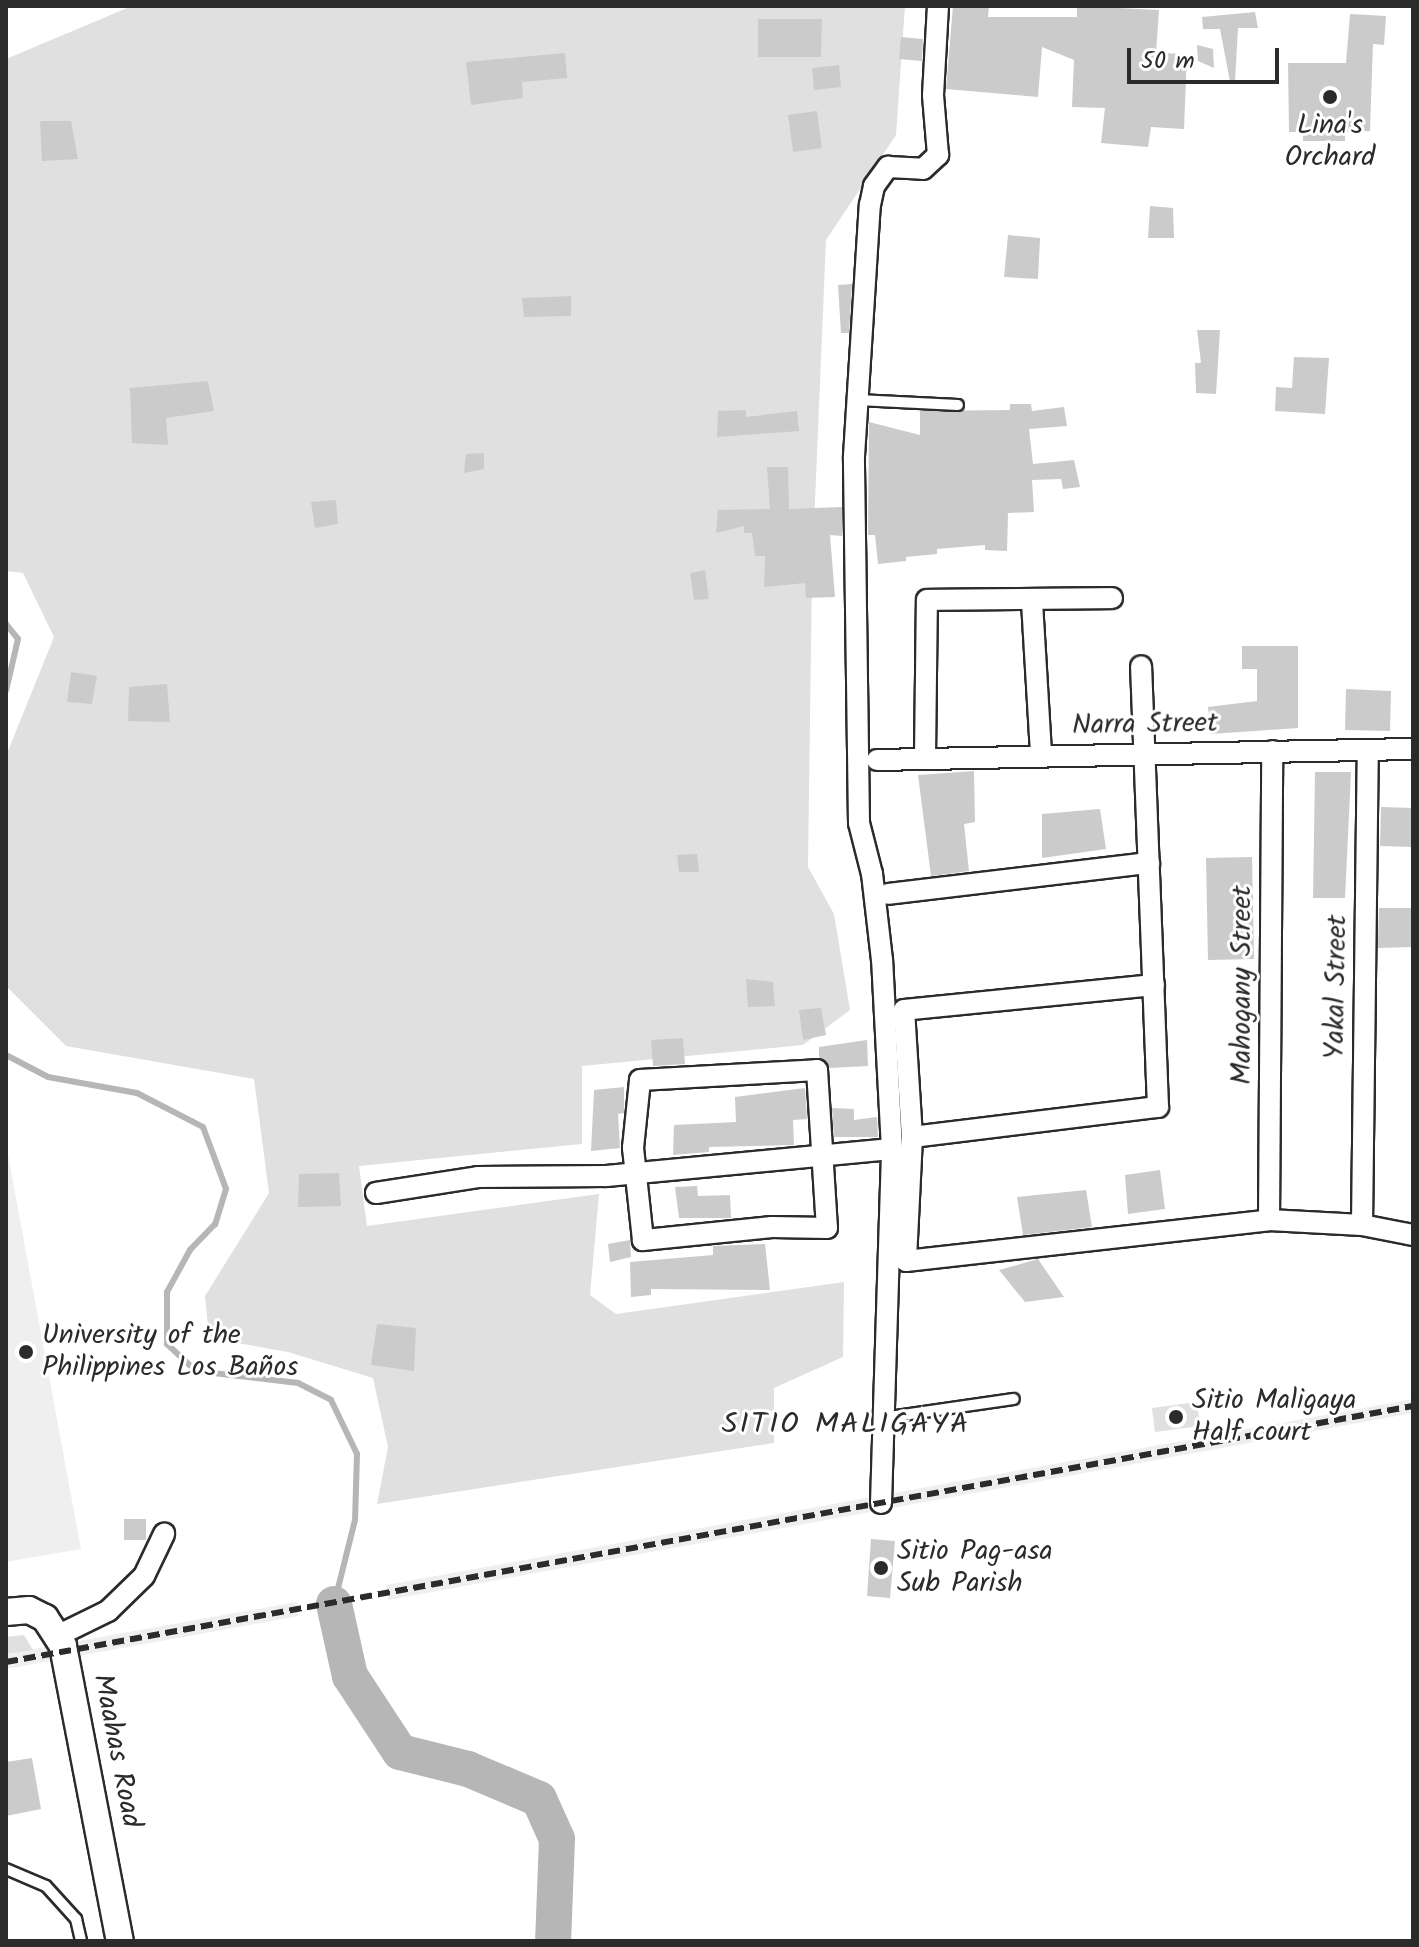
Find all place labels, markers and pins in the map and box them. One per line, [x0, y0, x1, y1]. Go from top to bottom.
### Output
marker: Lina's Orchard [1321, 88, 1339, 106]
place label: Lina's Orchard [1285, 109, 1375, 175]
place label: University of the Philippines Los Baños [42, 1319, 298, 1385]
marker: University of the Philippines Los Baños [17, 1343, 35, 1361]
place label: Sitio Maligaya Half court [1192, 1384, 1356, 1450]
marker: Sitio Maligaya Half court [1167, 1408, 1185, 1426]
place label: Sitio Pag-asa Sub Parish [897, 1535, 1053, 1601]
marker: Sitio Pag-asa Sub Parish [872, 1559, 890, 1577]

